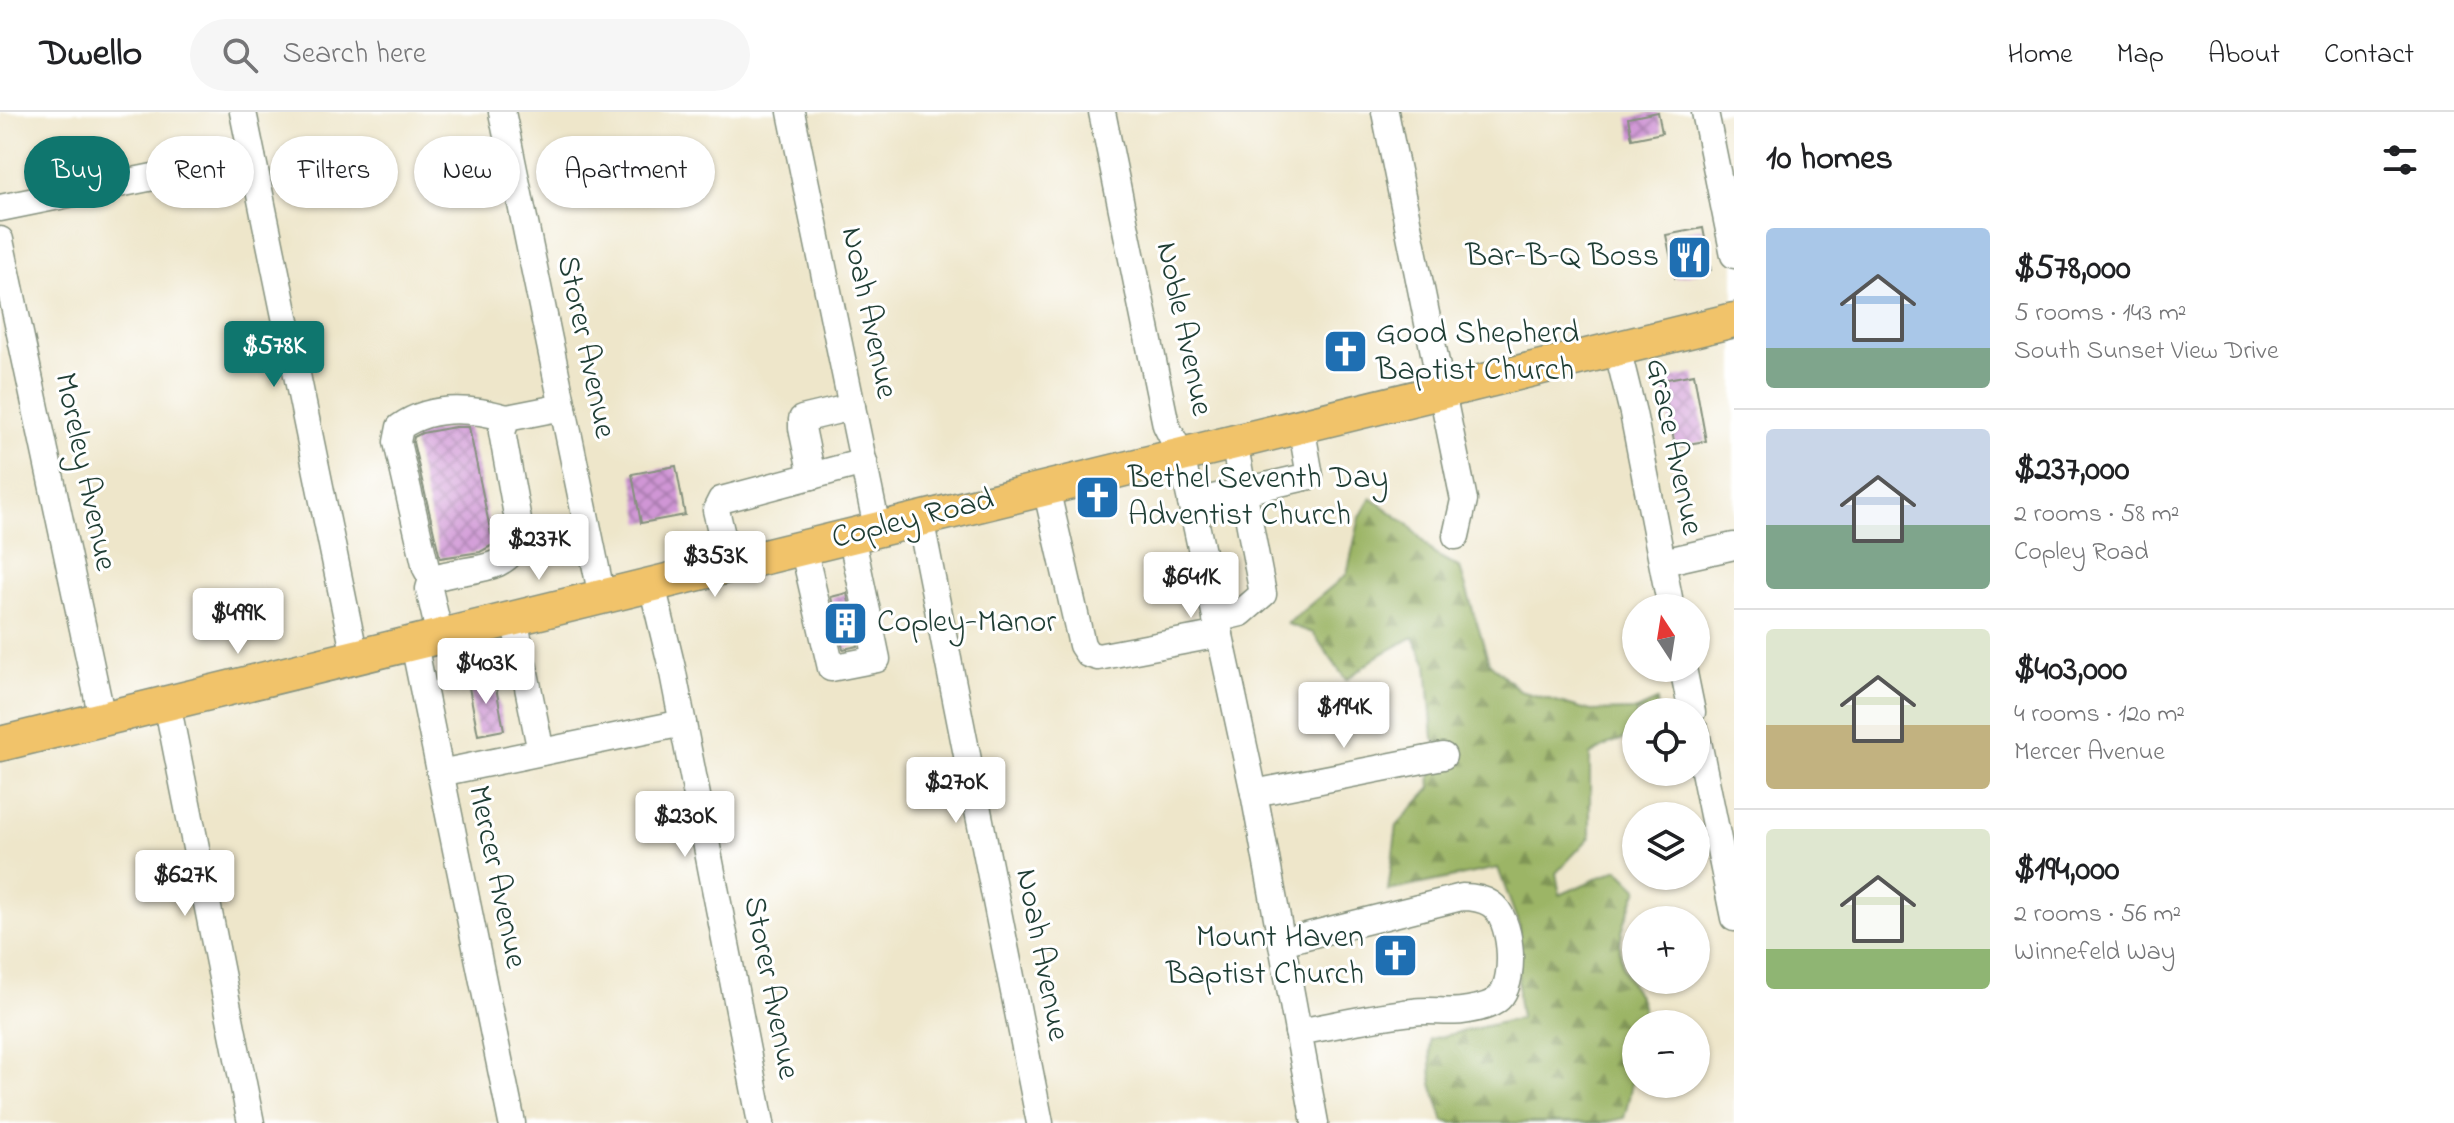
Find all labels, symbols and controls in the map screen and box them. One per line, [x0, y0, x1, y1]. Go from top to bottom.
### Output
search box [190, 19, 750, 91]
text: Dwello [40, 27, 142, 83]
icon: search [218, 33, 262, 77]
text: Search here [282, 33, 426, 77]
text: Home [2007, 35, 2073, 76]
text: Map [2117, 35, 2164, 76]
text: About [2208, 35, 2280, 76]
text: Contact [2324, 35, 2414, 76]
text: 10 homes [1766, 135, 1893, 185]
chip: Buy [24, 136, 130, 208]
chip: Rent [146, 136, 254, 208]
chip: Filters [270, 136, 398, 208]
chip: New [414, 136, 520, 208]
chip: Apartment [536, 136, 715, 208]
icon: filters [2378, 138, 2422, 182]
street label: Noah Avenue [827, 223, 909, 404]
restaurant icon: Bar-B-Q Boss [1666, 233, 1714, 281]
place label: Bar-B-Q Boss [1464, 234, 1659, 281]
street label: Noble Avenue [1142, 238, 1224, 421]
text: $578,000 [2014, 245, 2131, 295]
street label: Storer Avenue [543, 251, 627, 443]
icon: home [1830, 260, 1926, 356]
text: 5 rooms · 143 m² [2014, 295, 2187, 333]
place label: Good Shepherd Baptist Church [1375, 311, 1579, 395]
pin: $578K [218, 321, 330, 389]
text: $578K [242, 328, 306, 366]
church icon: Good Shepherd Baptist Church [1321, 328, 1369, 376]
text: South Sunset View Drive [2014, 333, 2279, 371]
street label: Grace Avenue [1631, 354, 1715, 540]
street label: Moreley Avenue [40, 369, 128, 576]
text: $237,000 [2014, 446, 2129, 496]
place label: Bethel Seventh Day Adventist Church [1127, 456, 1388, 540]
icon: home [1830, 461, 1926, 557]
church icon: Bethel Seventh Day Adventist Church [1073, 473, 1121, 521]
street label: Copley Road [827, 477, 999, 563]
text: 2 rooms · 58 m² [2014, 496, 2180, 534]
pin: $237K [483, 514, 595, 582]
text: $237K [508, 521, 570, 559]
pin: $353K [659, 531, 771, 599]
text: Copley Road [2014, 534, 2149, 572]
text: $353K [683, 538, 747, 576]
pin: $641K [1135, 552, 1247, 620]
text: $641K [1162, 559, 1220, 597]
pin: $499K [182, 588, 294, 656]
north arrow [1622, 594, 1710, 682]
map controls [1622, 594, 1710, 1098]
text: $499K [211, 595, 265, 633]
building icon: Copley-Manor [822, 599, 870, 647]
place label: Copley-Manor [877, 600, 1056, 647]
pin: $403K [430, 638, 542, 706]
text: $403K [455, 645, 517, 683]
text: $403,000 [2014, 646, 2127, 696]
icon: home [1830, 661, 1926, 757]
pin: $194K [1288, 682, 1400, 750]
text: $194K [1316, 689, 1372, 727]
text: 4 rooms · 120 m² [2014, 696, 2185, 734]
button: locate [1622, 698, 1710, 786]
text: Mercer Avenue [2014, 734, 2165, 772]
pin: $270K [900, 757, 1012, 825]
text: $270K [924, 764, 988, 802]
street label: Mercer Avenue [454, 781, 538, 973]
pin: $230K [629, 791, 741, 859]
text: $230K [653, 798, 717, 836]
button: layers [1622, 802, 1710, 890]
text: $194,000 [2014, 846, 2120, 896]
pin: $627K [129, 850, 241, 918]
text: $627K [153, 857, 217, 895]
icon: home [1830, 861, 1926, 957]
street label: Noah Avenue [1001, 865, 1081, 1046]
street label: Storer Avenue [729, 892, 811, 1084]
text: 2 rooms · 56 m² [2014, 896, 2181, 934]
button: + [1622, 906, 1710, 994]
place label: Mount Haven Baptist Church [1165, 915, 1364, 999]
church icon: Mount Haven Baptist Church [1371, 932, 1419, 980]
text: Winnefeld Way [2014, 934, 2175, 972]
button: − [1622, 1010, 1710, 1098]

